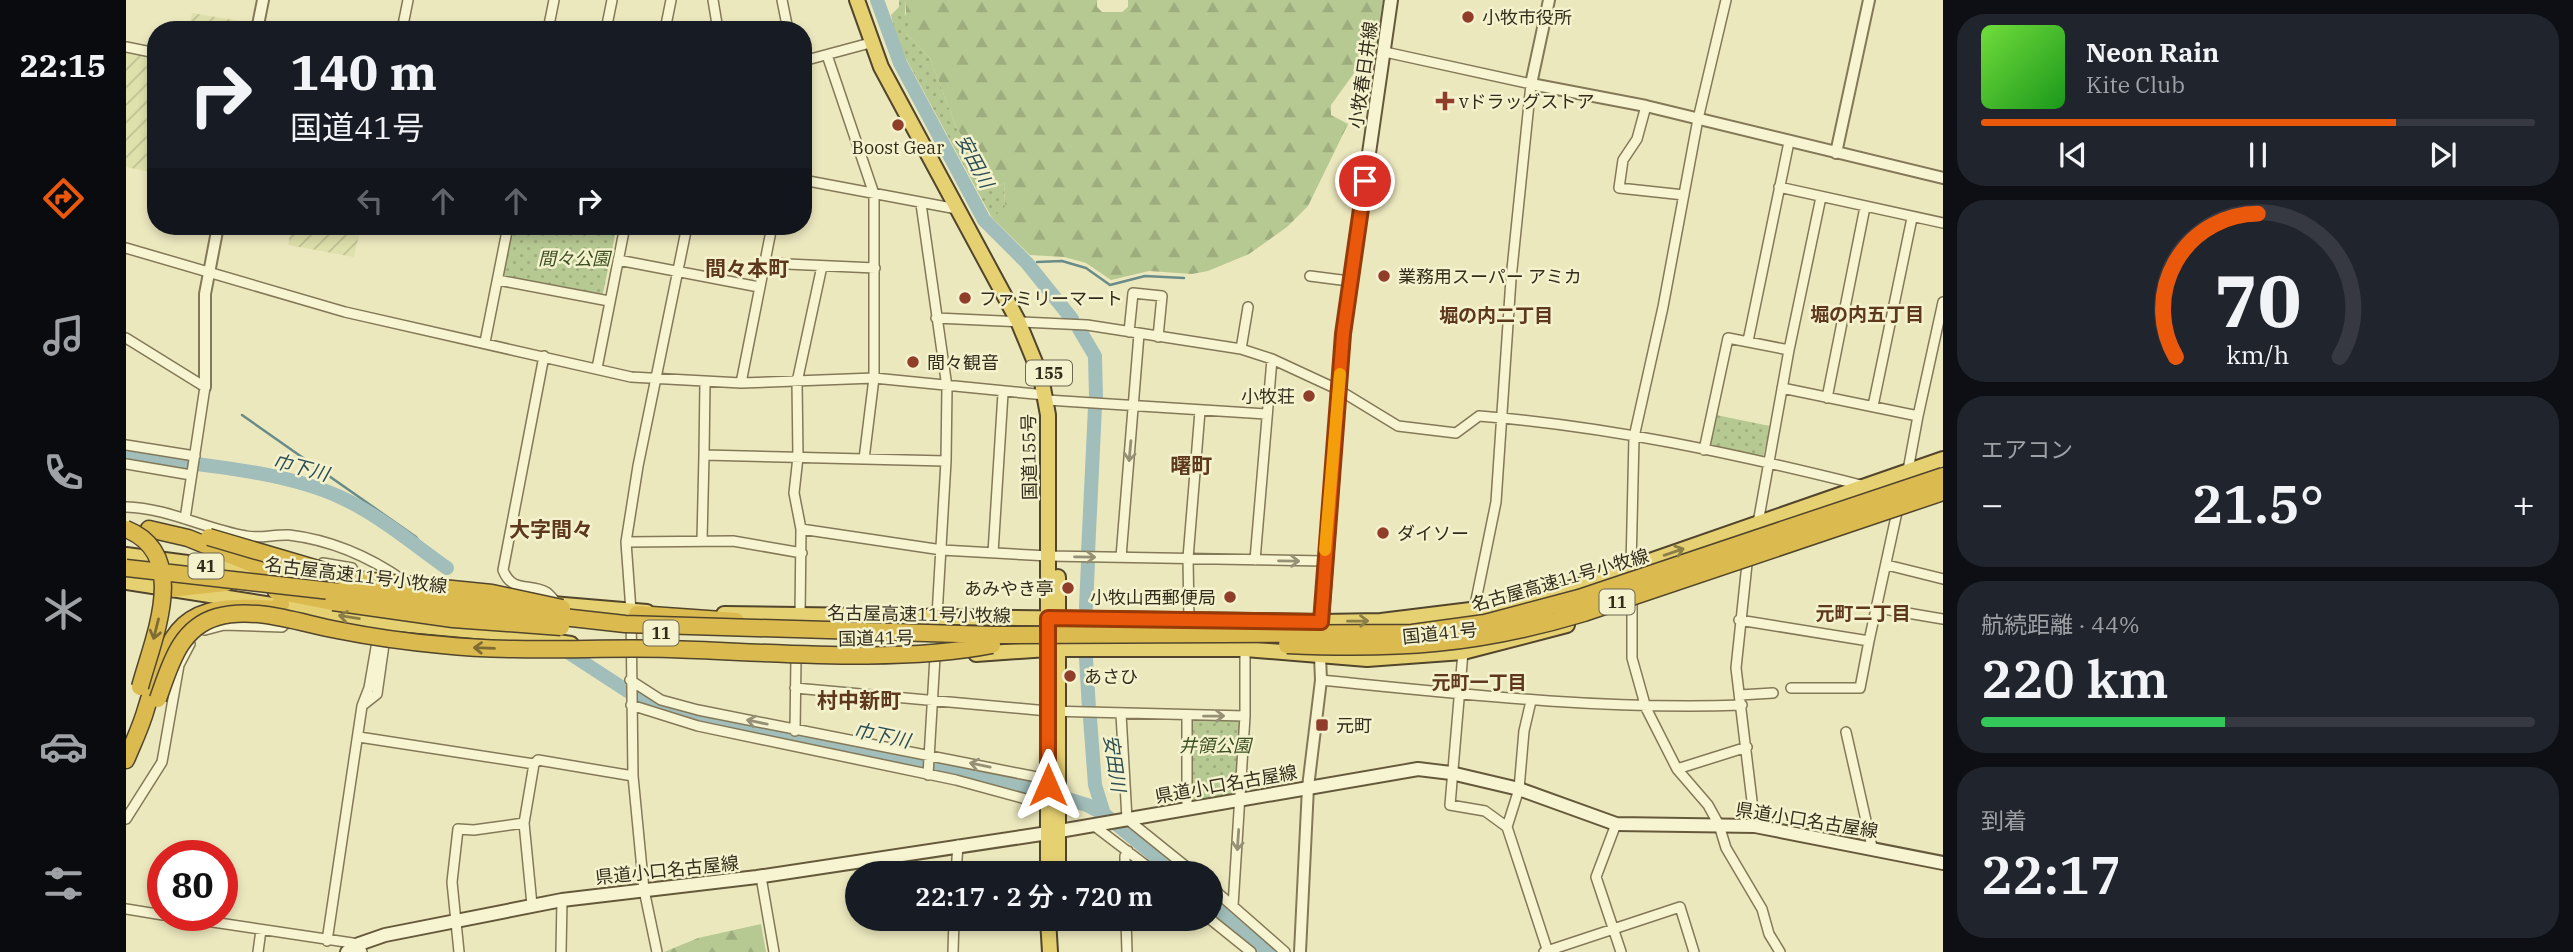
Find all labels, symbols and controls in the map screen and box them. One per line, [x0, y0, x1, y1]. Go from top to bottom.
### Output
place label: 小牧市役所 [1482, 6, 1572, 29]
marker: 小牧市役所 [1460, 9, 1476, 25]
street label: 小牧春日井線 [1344, 20, 1382, 130]
text: Neon Rain [2086, 35, 2219, 69]
text: 140 m [290, 40, 437, 103]
text: 22:15 [20, 44, 106, 86]
icon: right [175, 49, 266, 140]
text: Kite Club [2086, 69, 2185, 99]
place label: vドラッグストア [1459, 90, 1595, 113]
marker: vドラッグストア [1437, 93, 1453, 109]
text: 国道41号 [290, 106, 424, 148]
marker: Boost Gear [890, 117, 906, 133]
water label: 安田川 [951, 130, 1000, 194]
place label: Boost Gear [852, 136, 944, 159]
icon: previous [2054, 136, 2092, 174]
icon: pause [2239, 136, 2277, 174]
icon: next [2424, 136, 2462, 174]
pin [1335, 151, 1395, 211]
icon: arrive [1346, 162, 1384, 200]
icon: directions [39, 174, 88, 223]
icon: left [351, 182, 389, 220]
icon: ahead [424, 182, 462, 220]
icon: ahead [497, 182, 535, 220]
icon: right [570, 182, 608, 220]
park label: 間々公園 [538, 247, 613, 270]
text: 70 [2214, 252, 2302, 347]
district label: 間々本町 [705, 254, 789, 282]
place label: 業務用スーパー アミカ [1398, 265, 1582, 288]
marker: 業務用スーパー アミカ [1376, 268, 1392, 284]
place label: ファミリーマート [979, 287, 1123, 310]
marker: ファミリーマート [957, 290, 973, 306]
district label: 堀の内五丁目 [1810, 302, 1924, 326]
district label: 堀の内二丁目 [1439, 303, 1553, 327]
icon: music [39, 311, 88, 360]
text: km/h [2226, 337, 2290, 370]
place label: 間々観音 [927, 351, 999, 374]
marker: 間々観音 [905, 354, 921, 370]
road number: 155 [1026, 360, 1072, 386]
place label: 小牧荘 [1241, 385, 1295, 408]
marker: 小牧荘 [1301, 388, 1317, 404]
street label: 国道155号 [1017, 414, 1041, 500]
text: エアコン [1981, 434, 2073, 464]
one-way arrow [1123, 439, 1136, 462]
icon: phone [39, 448, 88, 497]
water label: 巾下川 [270, 448, 334, 486]
district label: 曙町 [1170, 451, 1212, 479]
text: 21.5° [2192, 470, 2324, 537]
text: − [1981, 479, 2004, 528]
text: + [2512, 479, 2535, 528]
district label: 大字間々 [509, 515, 593, 543]
place label: ダイソー [1397, 522, 1469, 545]
marker: ダイソー [1375, 525, 1391, 541]
street label: 名古屋高速11号小牧線 [1469, 544, 1651, 616]
one-way arrow [1663, 545, 1685, 558]
one-way arrow [1073, 550, 1096, 563]
street label: 名古屋高速11号小牧線 [263, 552, 449, 598]
road number: 41 [188, 554, 224, 579]
one-way arrow [1277, 554, 1300, 568]
place label: あみやき亭 [964, 577, 1054, 600]
marker: あみやき亭 [1060, 580, 1076, 596]
icon: climate [39, 585, 88, 634]
place label: 小牧山西郵便局 [1090, 586, 1216, 609]
marker: 小牧山西郵便局 [1222, 589, 1238, 605]
road number: 11 [1600, 590, 1634, 614]
street label: 名古屋高速11号小牧線 [827, 601, 1011, 627]
district label: 元町二丁目 [1815, 601, 1911, 625]
text: 航続距離 · 44% [1981, 609, 2140, 639]
one-way arrow [339, 610, 361, 623]
one-way arrow [1346, 615, 1369, 628]
one-way arrow [149, 617, 162, 639]
street label: 国道41号 [1401, 618, 1479, 648]
road number: 11 [644, 620, 678, 646]
street label: 国道41号 [838, 626, 914, 650]
one-way arrow [473, 642, 496, 655]
text: 220 km [1981, 645, 2169, 712]
place label: あさひ [1084, 665, 1138, 688]
marker: あさひ [1062, 668, 1078, 684]
district label: 元町一丁目 [1431, 670, 1527, 694]
district label: 村中新町 [817, 686, 901, 714]
one-way arrow [1203, 710, 1226, 723]
place label: 元町 [1336, 714, 1372, 737]
one-way arrow [746, 715, 769, 729]
water label: 巾下川 [852, 717, 914, 753]
marker: 元町 [1314, 717, 1330, 733]
icon: car [39, 722, 88, 771]
water label: 安田川 [1099, 733, 1131, 795]
park label: 井領公園 [1179, 734, 1254, 757]
position arrow [1011, 748, 1085, 822]
one-way arrow [969, 758, 992, 772]
street label: 県道小口名古屋線 [1153, 760, 1299, 808]
street label: 県道小口名古屋線 [1734, 797, 1880, 843]
text: 到着 [1981, 805, 2027, 835]
one-way arrow [1231, 828, 1244, 851]
speed limit sign: 80 [147, 840, 238, 931]
text: 22:17 [1981, 841, 2121, 908]
street label: 県道小口名古屋線 [594, 851, 740, 889]
icon: filters [39, 859, 88, 908]
text: 22:17 · 2 分 · 720 m [915, 879, 1153, 913]

